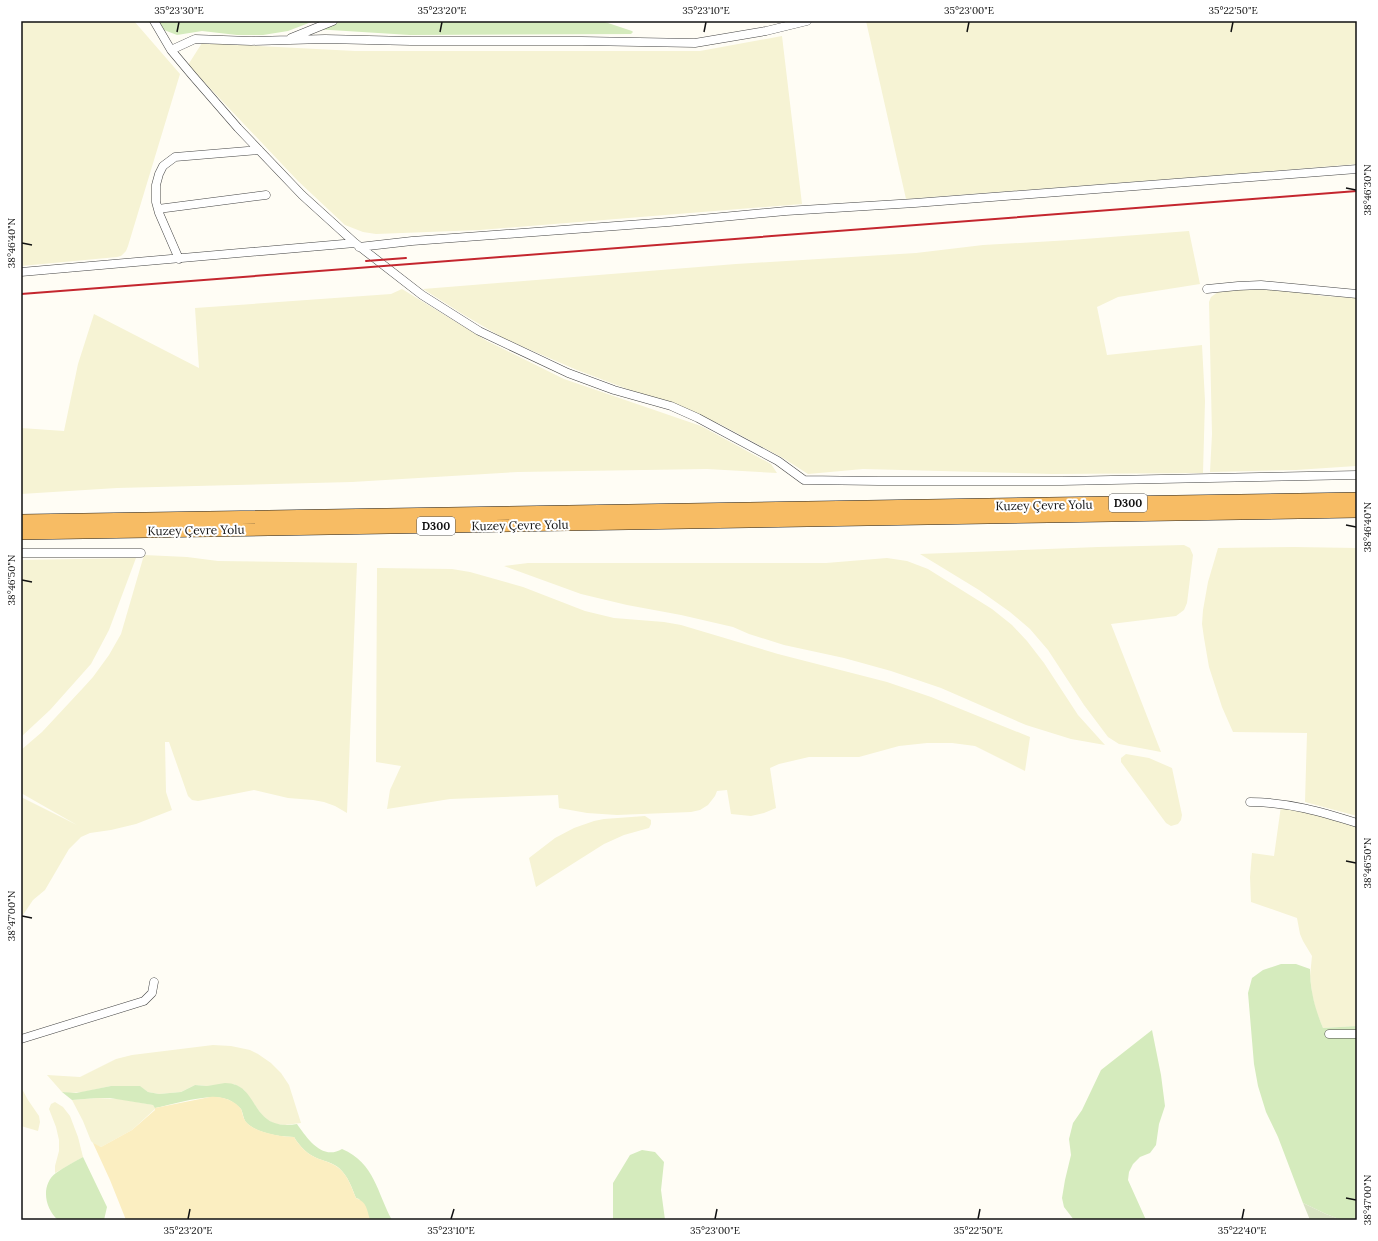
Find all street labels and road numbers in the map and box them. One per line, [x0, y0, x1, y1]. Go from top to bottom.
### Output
road number: D300 [1109, 494, 1147, 512]
street label: Kuzey Çevre Yolu [995, 497, 1093, 513]
road number: D300 [417, 517, 455, 535]
street label: Kuzey Çevre Yolu [471, 517, 569, 533]
street label: Kuzey Çevre Yolu [147, 522, 245, 538]

